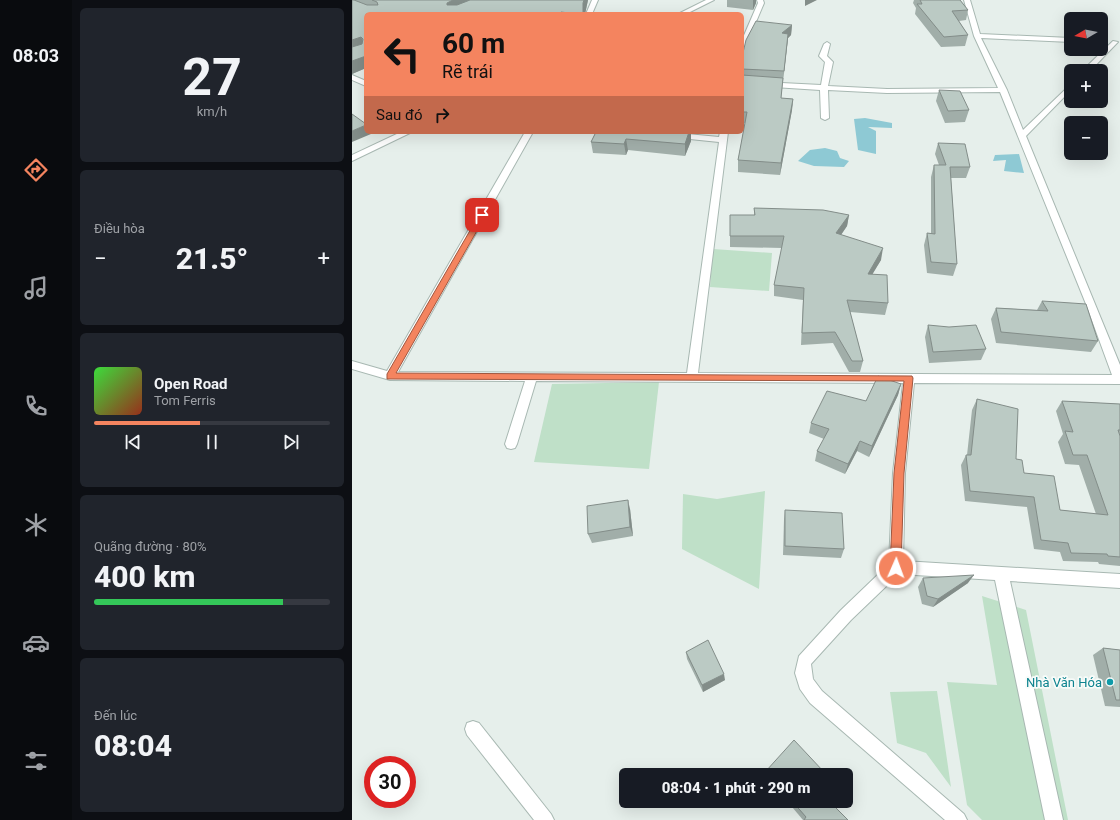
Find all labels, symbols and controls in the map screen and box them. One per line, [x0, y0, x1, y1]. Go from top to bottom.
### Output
north arrow [1064, 12, 1108, 56]
map controls [1064, 12, 1108, 160]
text: 60 m [442, 27, 505, 60]
icon: left [376, 28, 428, 80]
text: 08:03 [13, 45, 59, 66]
text: 27 [182, 47, 242, 108]
text: Rẽ trái [442, 61, 493, 82]
button: + [1064, 64, 1108, 108]
text: km/h [197, 104, 227, 119]
icon: right [431, 104, 453, 126]
text: Sau đó [376, 106, 423, 124]
button: − [1064, 116, 1108, 160]
icon: directions [22, 156, 50, 184]
pin [465, 198, 499, 232]
icon: arrive [471, 204, 493, 226]
text: Điều hòa [94, 221, 145, 236]
text: 21.5° [176, 241, 248, 276]
text: − [94, 246, 107, 271]
text: + [318, 246, 330, 271]
icon: music [22, 274, 50, 302]
text: Open Road [154, 375, 228, 393]
icon: phone [22, 392, 50, 420]
text: Tom Ferris [154, 393, 216, 408]
icon: previous [122, 431, 144, 453]
icon: pause [201, 431, 223, 453]
icon: next [280, 431, 302, 453]
icon: climate [22, 511, 50, 539]
text: Quãng đường · 80% [94, 539, 207, 554]
position arrow [875, 547, 917, 589]
text: 400 km [94, 559, 196, 594]
icon: car [22, 629, 50, 657]
place label: Nhà Văn Hóa [1026, 675, 1102, 690]
marker: Nhà Văn Hóa [1105, 677, 1115, 687]
text: Đến lúc [94, 708, 137, 723]
text: 08:04 [94, 728, 172, 763]
icon: filters [22, 747, 50, 775]
speed limit sign: 30 [364, 756, 416, 808]
text: 08:04 · 1 phút · 290 m [662, 779, 810, 797]

